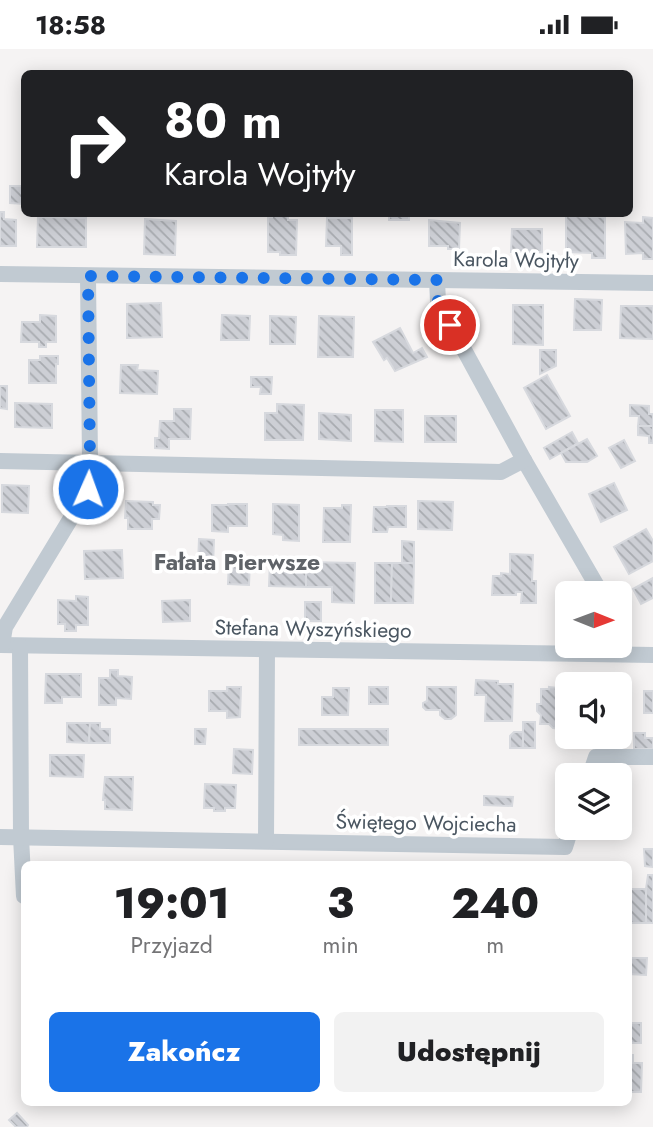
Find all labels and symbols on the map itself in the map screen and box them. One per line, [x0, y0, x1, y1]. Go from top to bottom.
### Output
street label: Karola Wojtyły [453, 244, 580, 276]
pin [420, 295, 480, 355]
position arrow [51, 452, 125, 526]
district label: Fałata Pierwsze [154, 545, 320, 579]
north arrow [555, 581, 632, 658]
street label: Stefana Wyszyńskiego [214, 612, 412, 646]
street label: Świętego Wojciecha [335, 806, 517, 840]

